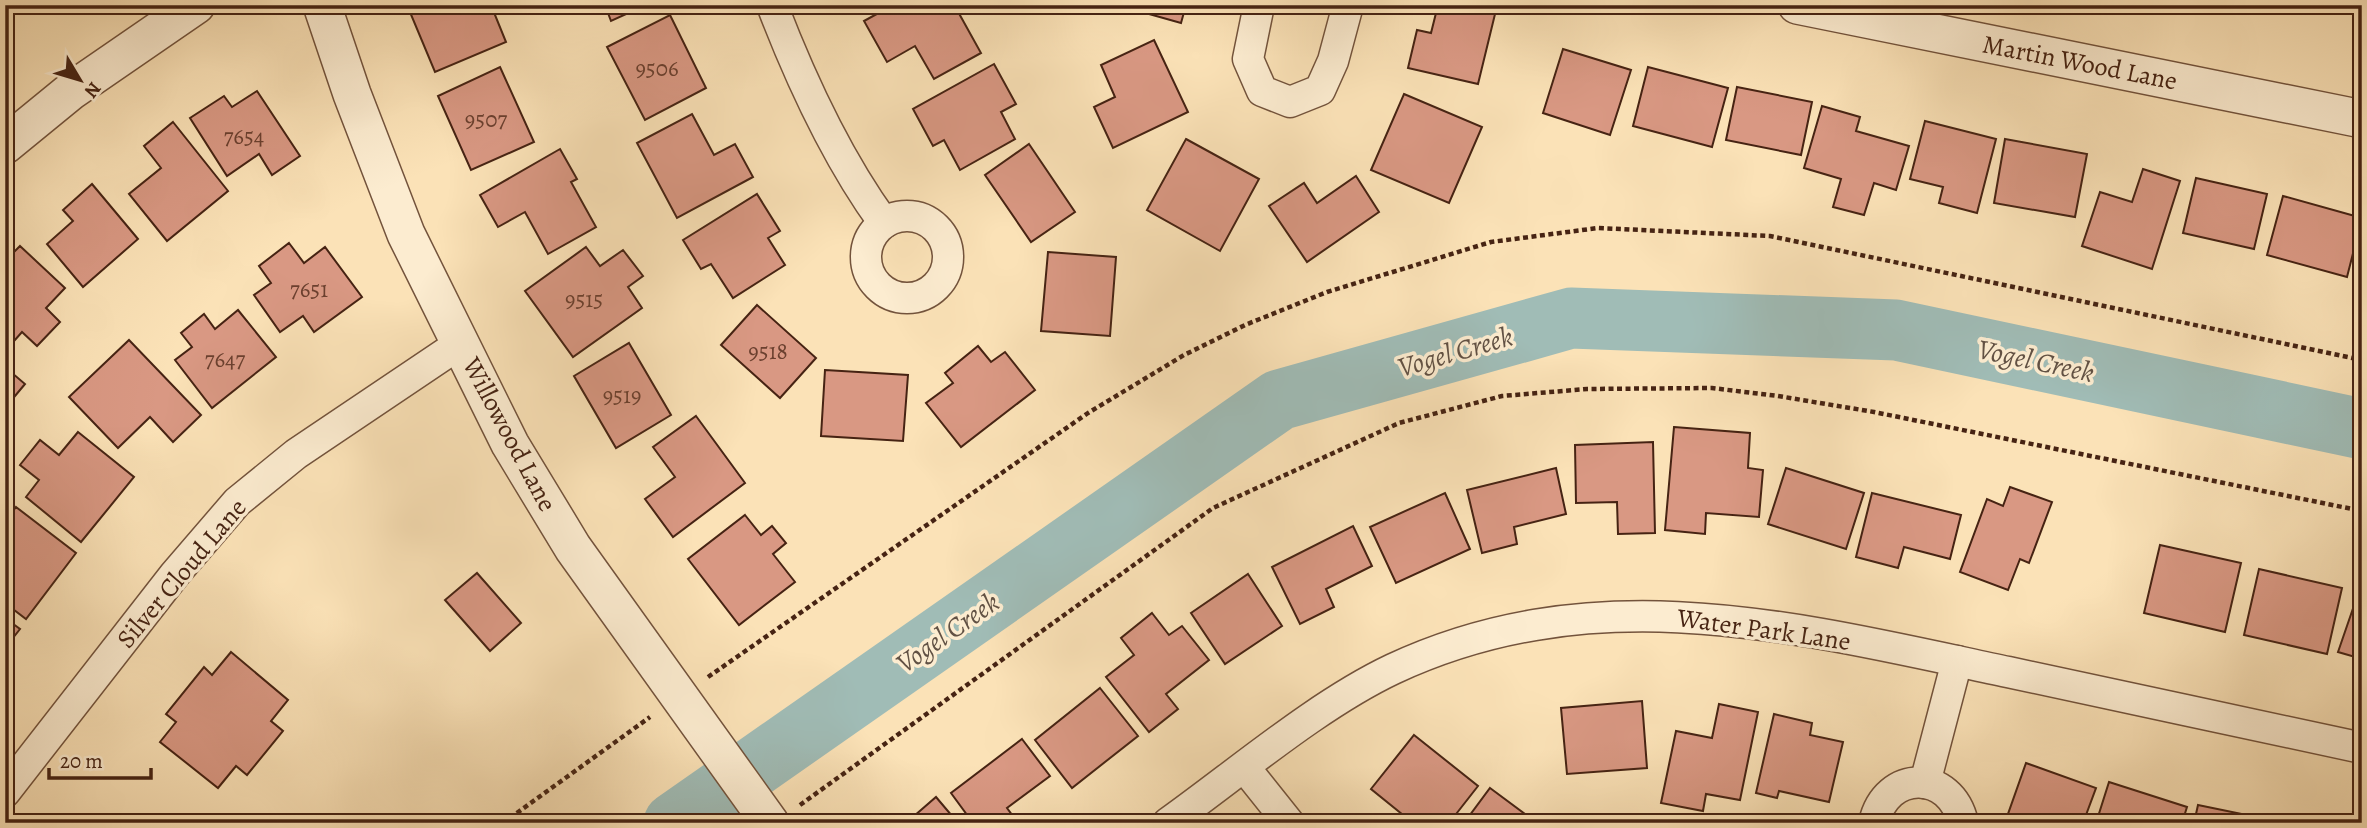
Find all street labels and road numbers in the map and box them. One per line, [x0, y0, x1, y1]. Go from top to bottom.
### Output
street label: Martin Wood Lane [1980, 26, 2180, 99]
street label: Willowood Lane [454, 350, 565, 517]
street label: Silver Cloud Lane [109, 491, 254, 655]
street label: Water Park Lane [1674, 600, 1853, 659]

